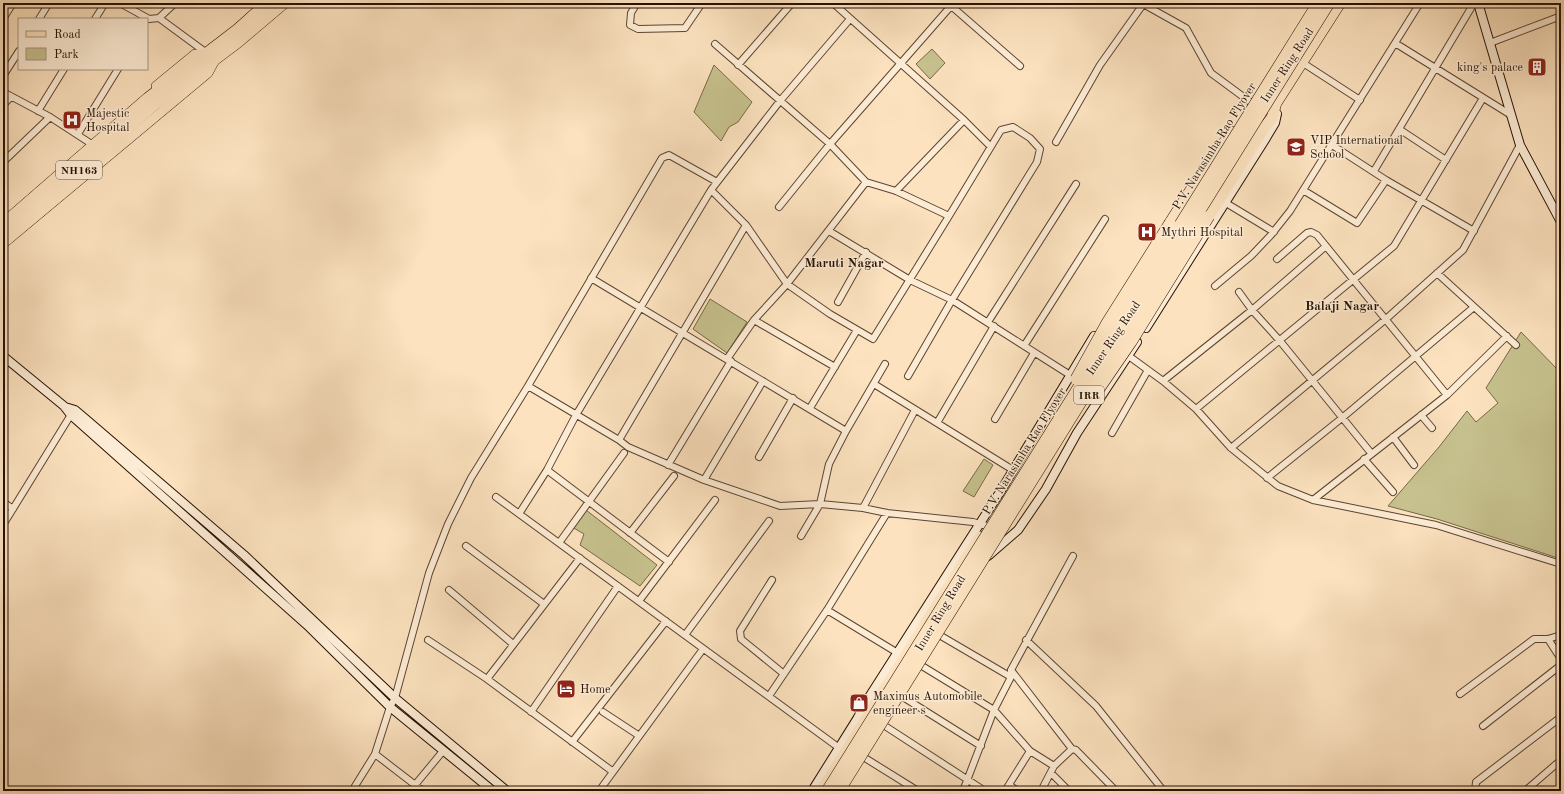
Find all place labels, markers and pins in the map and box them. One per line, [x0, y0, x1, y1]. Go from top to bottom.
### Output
building icon: king's palace [1526, 56, 1548, 78]
place label: king's palace [1457, 62, 1523, 74]
place label: Majestic Hospital [86, 108, 129, 134]
hospital icon: Majestic Hospital [61, 109, 83, 131]
place label: VIP International School [1310, 135, 1403, 161]
school or university icon: VIP International School [1285, 136, 1307, 158]
hospital icon: Mythri Hospital [1136, 221, 1158, 243]
place label: Mythri Hospital [1161, 227, 1243, 239]
hotel icon: Home [555, 678, 577, 700]
place label: Home [580, 684, 611, 696]
place label: Maximus Automobile engineer s [873, 691, 983, 717]
shop icon: Maximus Automobile engineer s [848, 692, 870, 714]

